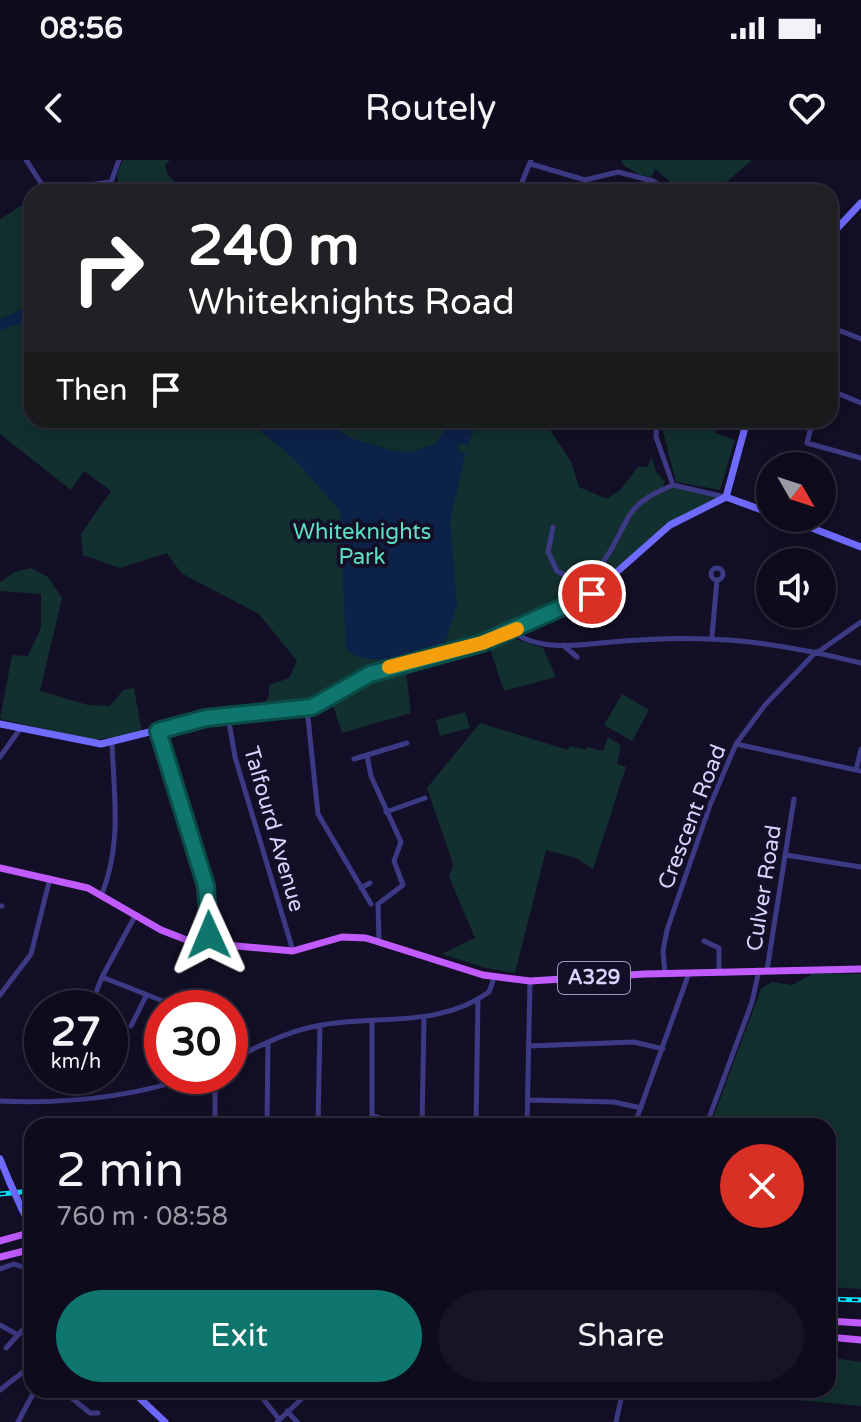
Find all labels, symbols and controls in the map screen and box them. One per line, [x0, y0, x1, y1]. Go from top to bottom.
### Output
text: 08:56 [40, 10, 123, 47]
icon: back [32, 86, 76, 130]
icon: heart [785, 86, 829, 130]
text: Routely [365, 87, 496, 130]
text: 240 m [188, 213, 359, 280]
icon: right [56, 216, 160, 320]
text: Whiteknights Road [188, 281, 515, 324]
icon: arrive [144, 368, 188, 412]
text: Then [56, 372, 128, 409]
north arrow [756, 452, 836, 532]
map controls [756, 452, 836, 628]
park label: Whiteknights Park [293, 519, 431, 570]
button: sound [756, 548, 836, 628]
pin [558, 560, 626, 628]
icon: arrive [570, 572, 614, 616]
street label: Crescent Road [652, 741, 732, 893]
street label: Talfourd Avenue [238, 743, 310, 915]
street label: Culver Road [741, 823, 787, 953]
position arrow [167, 893, 251, 977]
road number: A329 [558, 962, 630, 994]
speed limit sign: 30 [144, 990, 248, 1094]
text: 27 [51, 1008, 101, 1056]
text: km/h [51, 1050, 101, 1074]
text: 2 min [56, 1142, 184, 1200]
button: close [720, 1144, 804, 1228]
text: 760 m · 08:58 [56, 1201, 228, 1232]
button: Exit [56, 1290, 422, 1382]
button: Share [438, 1290, 804, 1382]

